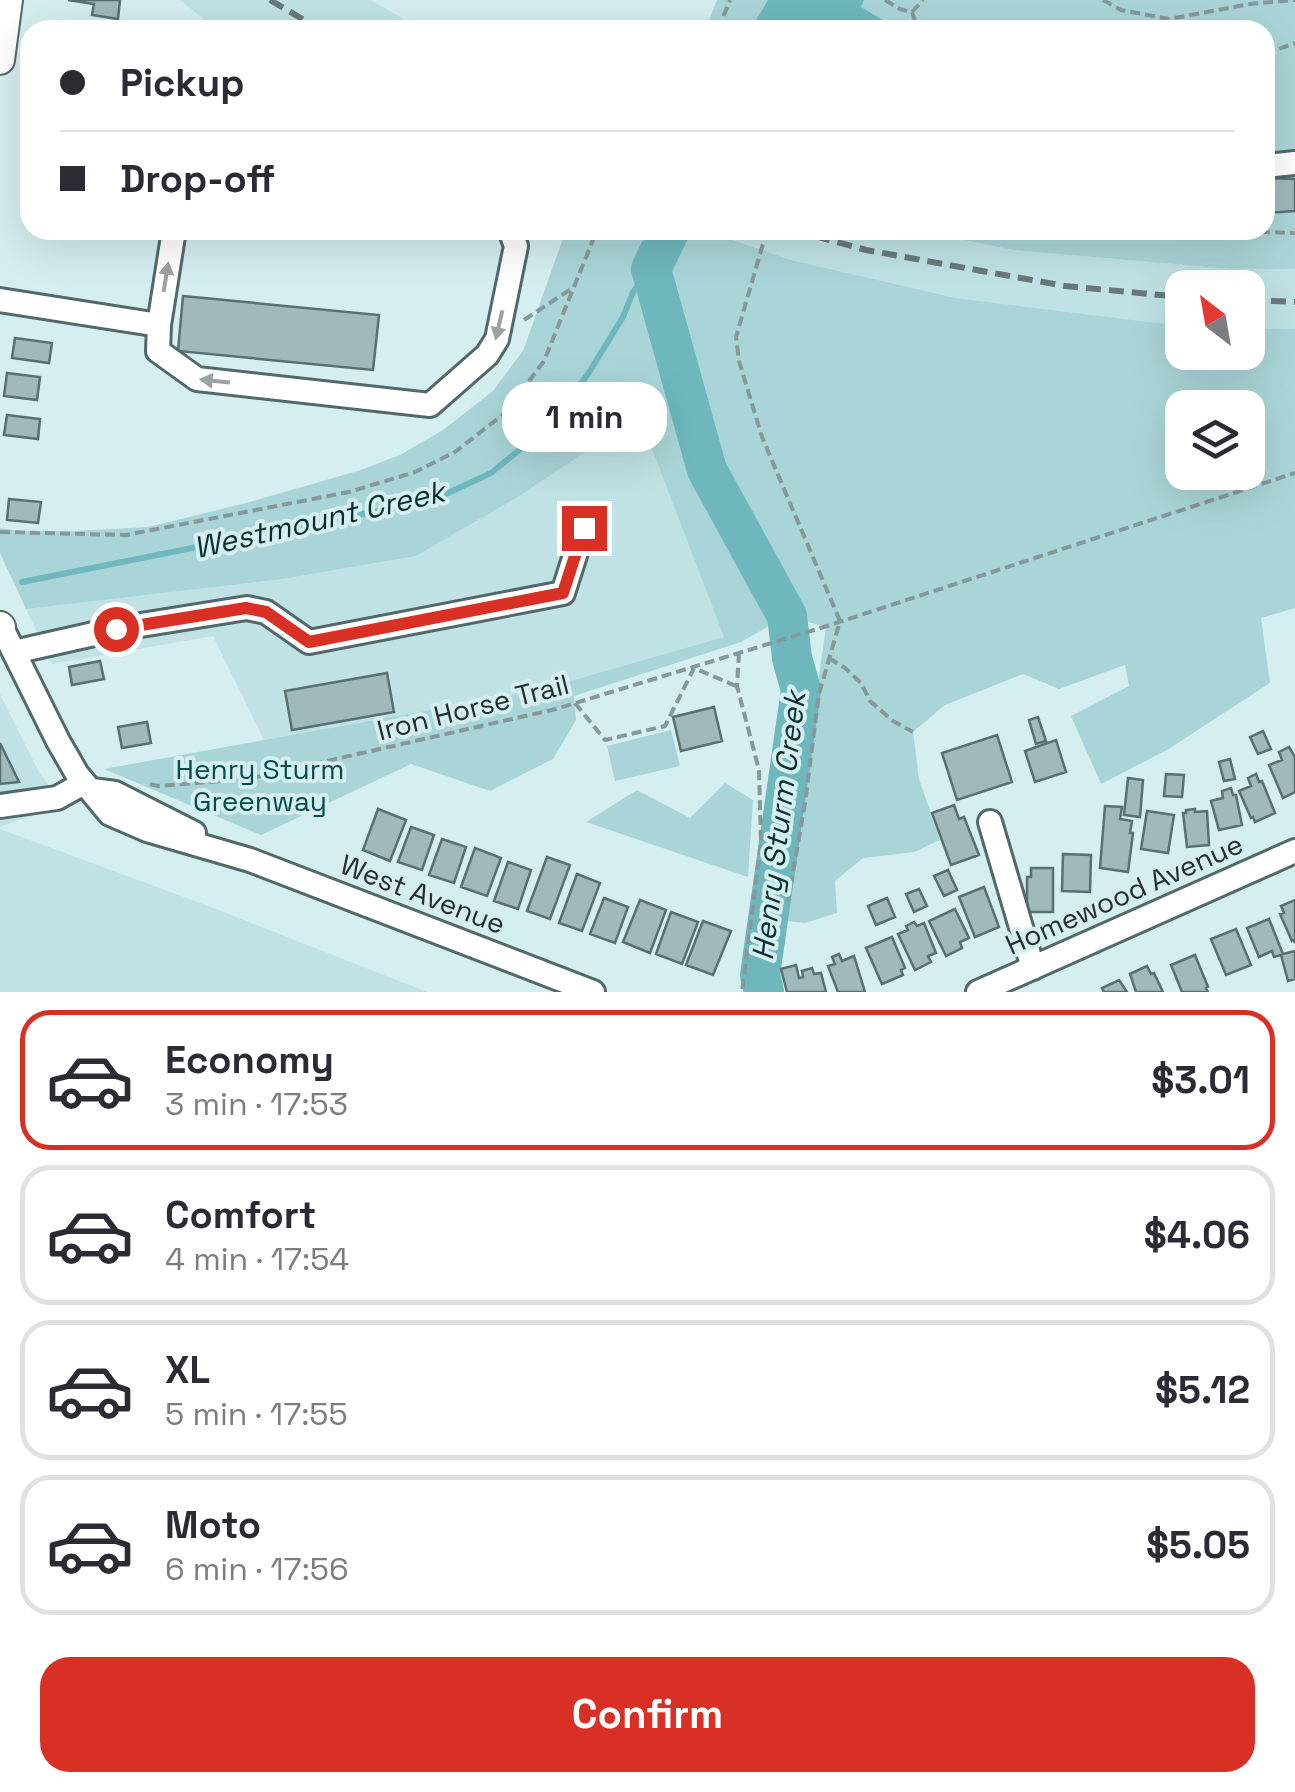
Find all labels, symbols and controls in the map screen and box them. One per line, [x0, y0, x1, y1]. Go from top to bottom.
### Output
text: Pickup [120, 59, 244, 107]
text: Drop-off [120, 155, 275, 203]
one-way arrow [159, 261, 174, 293]
north arrow [1165, 270, 1265, 370]
map controls [1165, 270, 1265, 490]
one-way arrow [491, 310, 506, 341]
one-way arrow [199, 373, 231, 389]
callout: 1 min [502, 383, 666, 453]
button: layers [1165, 390, 1265, 490]
text: 1 min [545, 397, 624, 437]
water label: Westmount Creek [189, 471, 451, 567]
route end [562, 506, 607, 551]
route start [94, 607, 139, 652]
street label: Iron Horse Trail [373, 666, 573, 748]
water label: Henry Sturm Creek [743, 687, 815, 962]
park label: Henry Sturm Greenway [176, 751, 344, 819]
street label: Homewood Avenue [999, 825, 1249, 963]
street label: West Avenue [335, 846, 511, 942]
icon: car [45, 1035, 135, 1125]
text: Economy [165, 1036, 334, 1084]
text: $3.01 [1151, 1056, 1250, 1104]
text: 3 min · 17:53 [165, 1084, 348, 1124]
icon: car [45, 1190, 135, 1280]
text: Comfort [165, 1191, 316, 1239]
text: $4.06 [1144, 1211, 1250, 1259]
text: 4 min · 17:54 [165, 1239, 349, 1279]
icon: car [45, 1345, 135, 1435]
text: XL [165, 1346, 210, 1394]
text: $5.12 [1155, 1366, 1250, 1414]
text: 5 min · 17:55 [165, 1394, 348, 1434]
icon: car [45, 1500, 135, 1590]
text: Moto [165, 1501, 261, 1549]
text: $5.05 [1146, 1521, 1250, 1569]
text: 6 min · 17:56 [165, 1549, 349, 1589]
button: Confirm [40, 1657, 1255, 1772]

